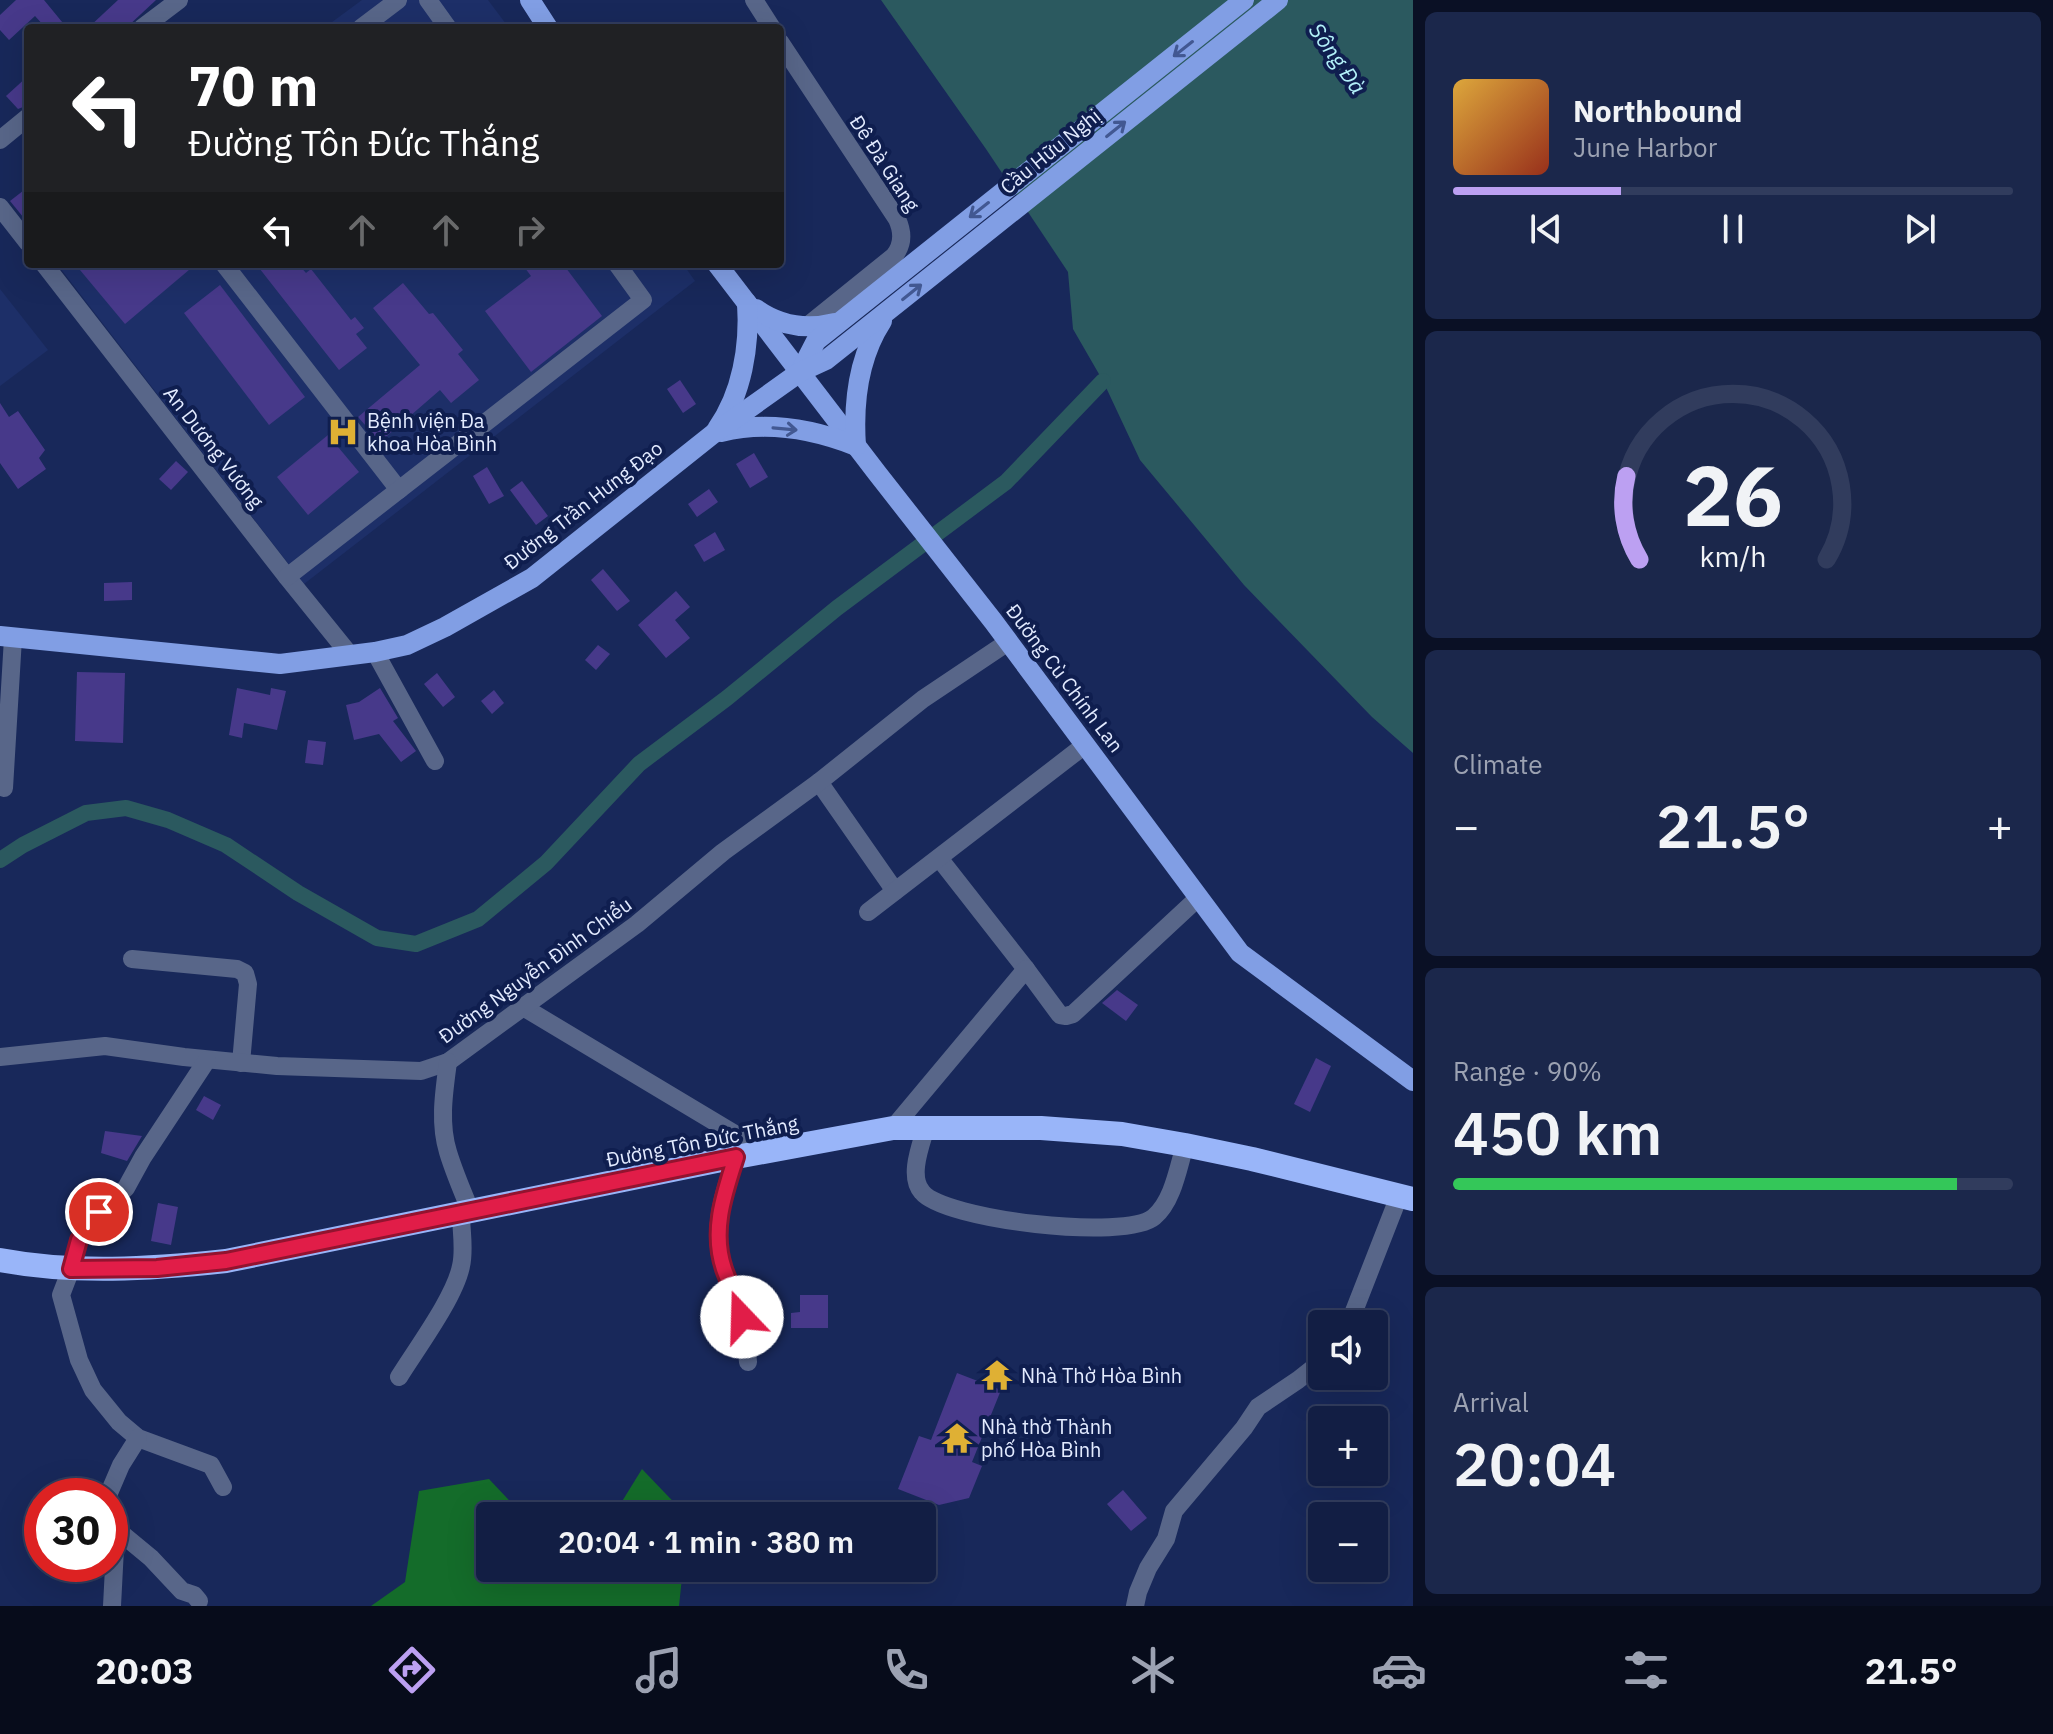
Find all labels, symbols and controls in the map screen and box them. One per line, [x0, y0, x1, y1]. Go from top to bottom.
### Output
water label: Sông Đà [1303, 17, 1373, 99]
one-way arrow [1173, 40, 1194, 57]
text: 70 m [188, 49, 318, 121]
icon: left [56, 56, 160, 160]
text: Northbound [1573, 91, 1742, 130]
street label: Cầu Hữu Nghị [994, 102, 1106, 200]
street label: Đê Đà Giang [844, 110, 926, 217]
text: Đường Tôn Đức Thắng [188, 119, 539, 166]
one-way arrow [1105, 121, 1126, 139]
text: June Harbor [1573, 130, 1717, 164]
one-way arrow [969, 202, 990, 219]
icon: previous [1524, 207, 1568, 251]
icon: pause [1711, 207, 1755, 251]
icon: next [1898, 207, 1942, 251]
icon: left [256, 208, 300, 252]
icon: ahead [340, 208, 384, 252]
icon: ahead [424, 208, 468, 252]
icon: right [508, 208, 552, 252]
one-way arrow [901, 283, 922, 300]
street label: An Dương Vương [158, 380, 270, 514]
place label: Bệnh viện Đa khoa Hòa Bình [367, 407, 497, 457]
hospital icon: Bệnh viện Đa khoa Hòa Bình [326, 415, 360, 449]
one-way arrow [771, 421, 798, 436]
street label: Đường Trần Hưng Đạo [498, 434, 668, 576]
text: 26 [1683, 441, 1783, 549]
text: km/h [1699, 538, 1767, 575]
street label: Đường Cù Chính Lan [1000, 598, 1130, 758]
text: Climate [1453, 747, 1543, 781]
text: 21.5° [1656, 786, 1810, 865]
text: − [1453, 797, 1479, 854]
text: + [1987, 797, 2013, 854]
street label: Đường Nguyễn Đình Chiểu [433, 891, 637, 1049]
text: Range · 90% [1453, 1054, 1602, 1088]
text: 450 km [1453, 1093, 1662, 1172]
street label: Đường Tôn Đức Thắng [604, 1109, 801, 1173]
pin [65, 1178, 133, 1246]
icon: arrive [77, 1190, 121, 1234]
position arrow [700, 1275, 784, 1359]
map controls [1308, 1310, 1388, 1582]
button: sound [1308, 1310, 1388, 1390]
temple icon: Nhà Thờ Hòa Bình [980, 1358, 1014, 1392]
place label: Nhà Thờ Hòa Bình [1021, 1362, 1182, 1389]
text: Arrival [1453, 1385, 1529, 1419]
button: + [1308, 1406, 1388, 1486]
place label: Nhà thờ Thành phố Hòa Bình [981, 1413, 1112, 1463]
temple icon: Nhà thờ Thành phố Hòa Bình [940, 1421, 974, 1455]
text: 20:04 [1453, 1424, 1616, 1503]
speed limit sign: 30 [24, 1478, 128, 1582]
button: − [1308, 1502, 1388, 1582]
text: 20:04 · 1 min · 380 m [558, 1522, 854, 1561]
icon: directions [384, 1642, 440, 1698]
icon: music [631, 1642, 687, 1698]
icon: phone [878, 1642, 934, 1698]
icon: climate [1125, 1642, 1181, 1698]
icon: car [1371, 1642, 1427, 1698]
icon: filters [1618, 1642, 1674, 1698]
text: 20:03 [95, 1647, 194, 1694]
text: 21.5° [1865, 1647, 1958, 1694]

